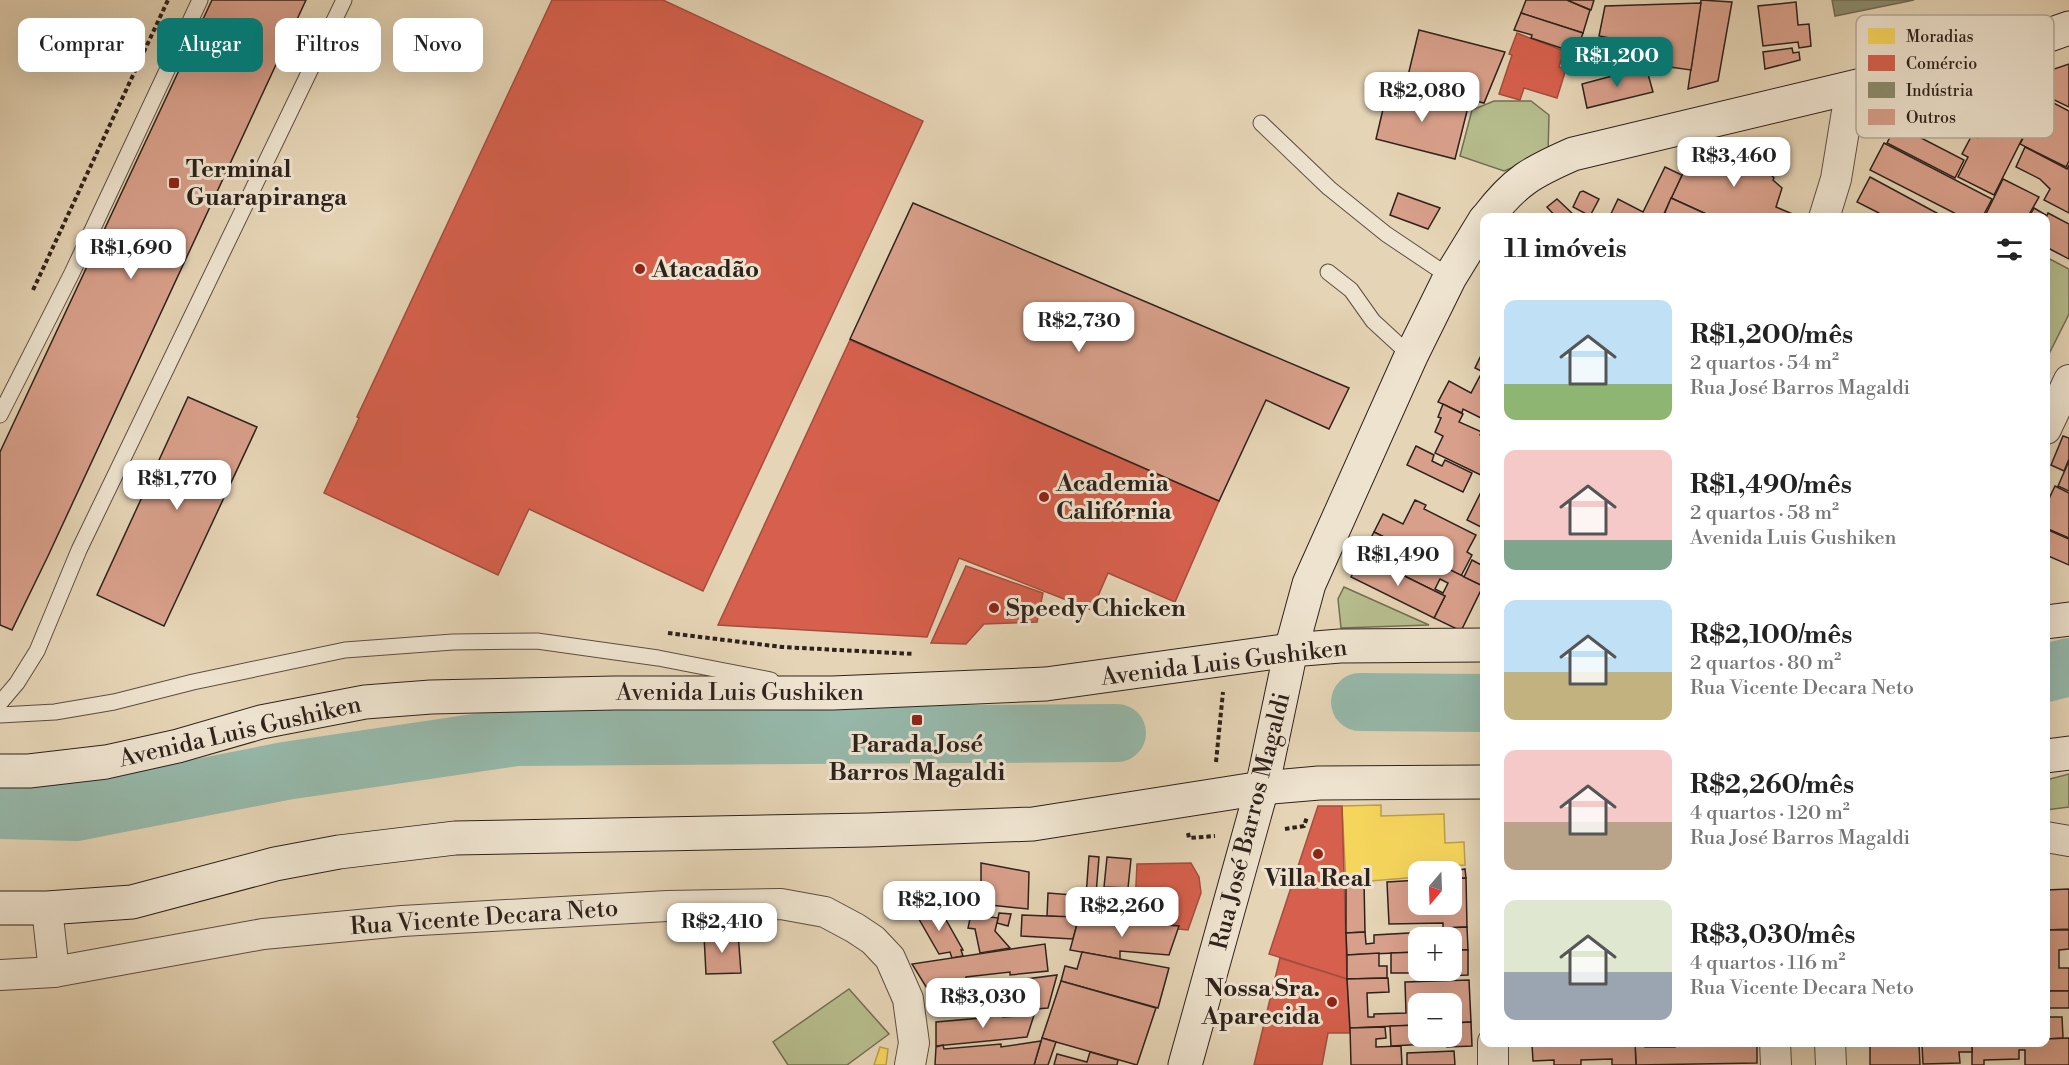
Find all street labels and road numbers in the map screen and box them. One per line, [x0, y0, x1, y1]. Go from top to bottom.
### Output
street label: Avenida Luis Gushiken [1098, 633, 1349, 693]
street label: Avenida Luis Gushiken [615, 678, 864, 708]
street label: Avenida Luis Gushiken [115, 689, 364, 775]
street label: Rua José Barros Magaldi [1204, 689, 1297, 953]
street label: Rua Vicente Decara Neto [349, 894, 619, 942]

